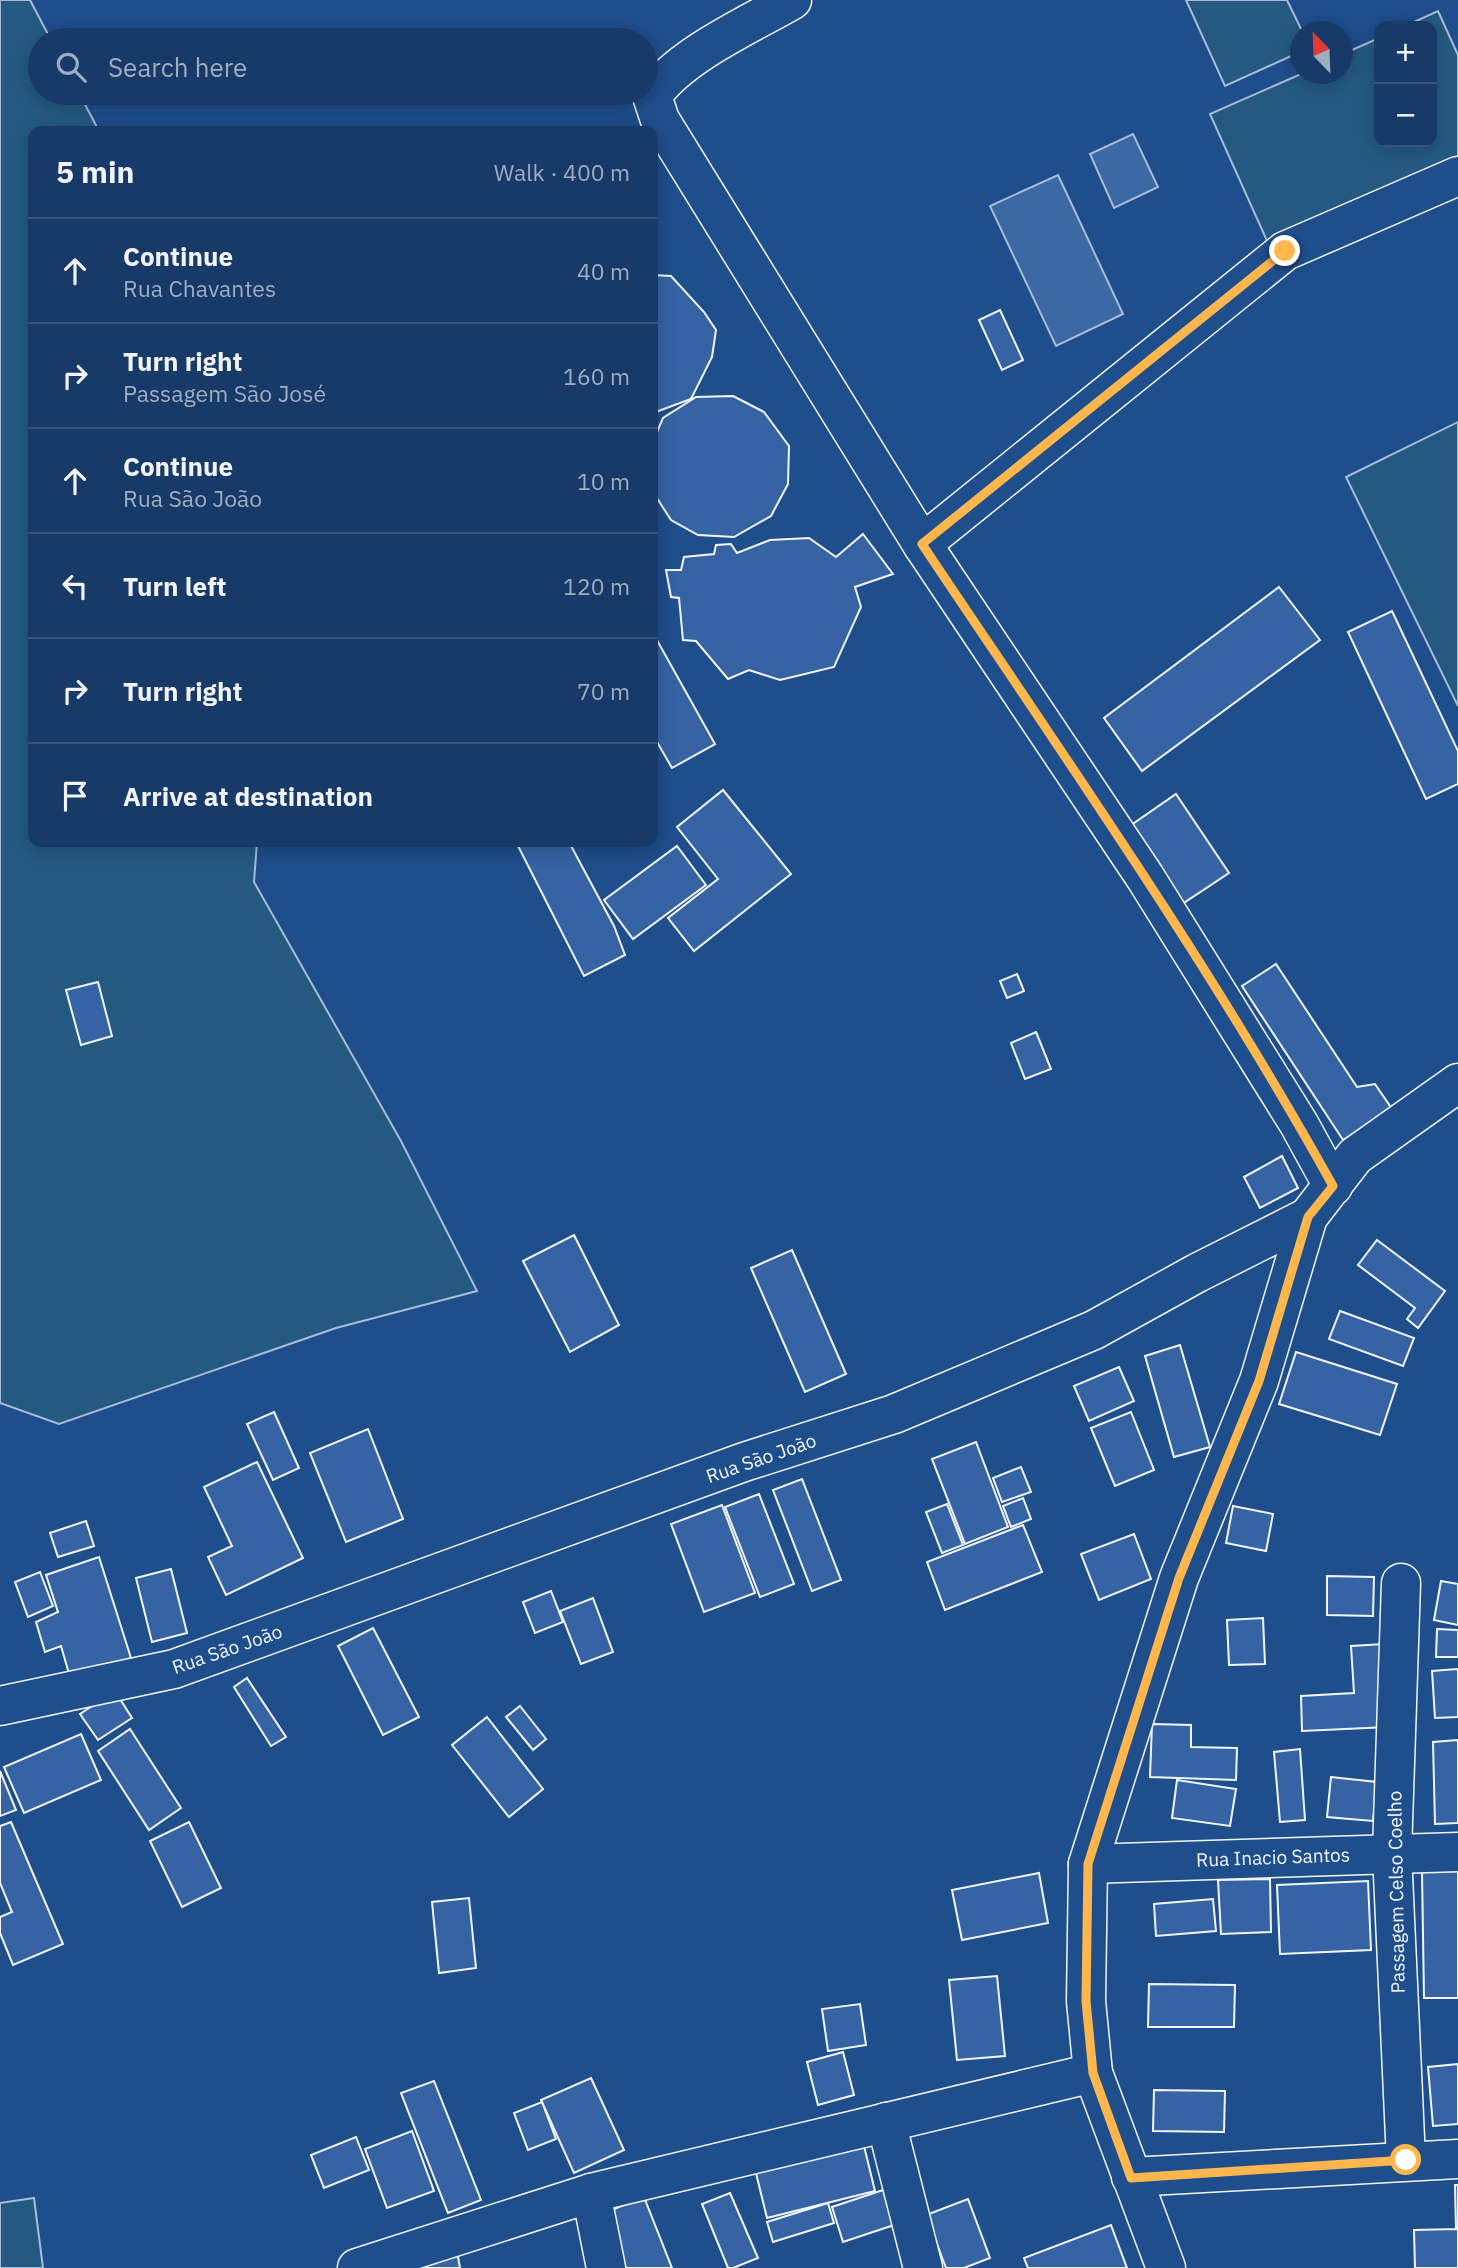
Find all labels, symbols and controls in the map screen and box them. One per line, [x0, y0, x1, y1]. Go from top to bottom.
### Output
north arrow [1290, 21, 1353, 84]
map controls [1374, 21, 1437, 147]
button: + [1374, 21, 1437, 84]
search box [28, 28, 658, 105]
icon: search [52, 48, 90, 86]
text: Search here [108, 50, 247, 84]
button: − [1374, 84, 1437, 147]
text: 5 min [56, 152, 134, 191]
text: Walk · 400 m [494, 157, 630, 187]
route end [1269, 235, 1300, 266]
text: Continue [123, 239, 233, 273]
icon: ahead [56, 252, 94, 290]
text: 40 m [577, 256, 630, 286]
text: Rua Chavantes [123, 273, 276, 303]
text: Turn right [123, 344, 242, 378]
icon: right [56, 357, 94, 395]
text: 160 m [563, 361, 630, 391]
text: Passagem São José [123, 378, 326, 408]
text: Continue [123, 449, 233, 483]
icon: ahead [56, 462, 94, 500]
text: 10 m [577, 466, 630, 496]
text: Rua São João [123, 483, 262, 513]
icon: left [56, 567, 94, 605]
text: Turn left [123, 569, 226, 603]
text: 120 m [563, 571, 630, 601]
icon: right [56, 672, 94, 710]
text: Turn right [123, 674, 242, 708]
text: 70 m [577, 676, 630, 706]
icon: arrive [56, 777, 94, 815]
text: Arrive at destination [123, 779, 373, 813]
street label: Rua São João [703, 1428, 819, 1488]
street label: Rua São João [169, 1619, 285, 1679]
street label: Passagem Celso Coelho [1382, 1790, 1410, 1994]
street label: Rua Inacio Santos [1196, 1842, 1350, 1872]
route start [1390, 2144, 1421, 2175]

